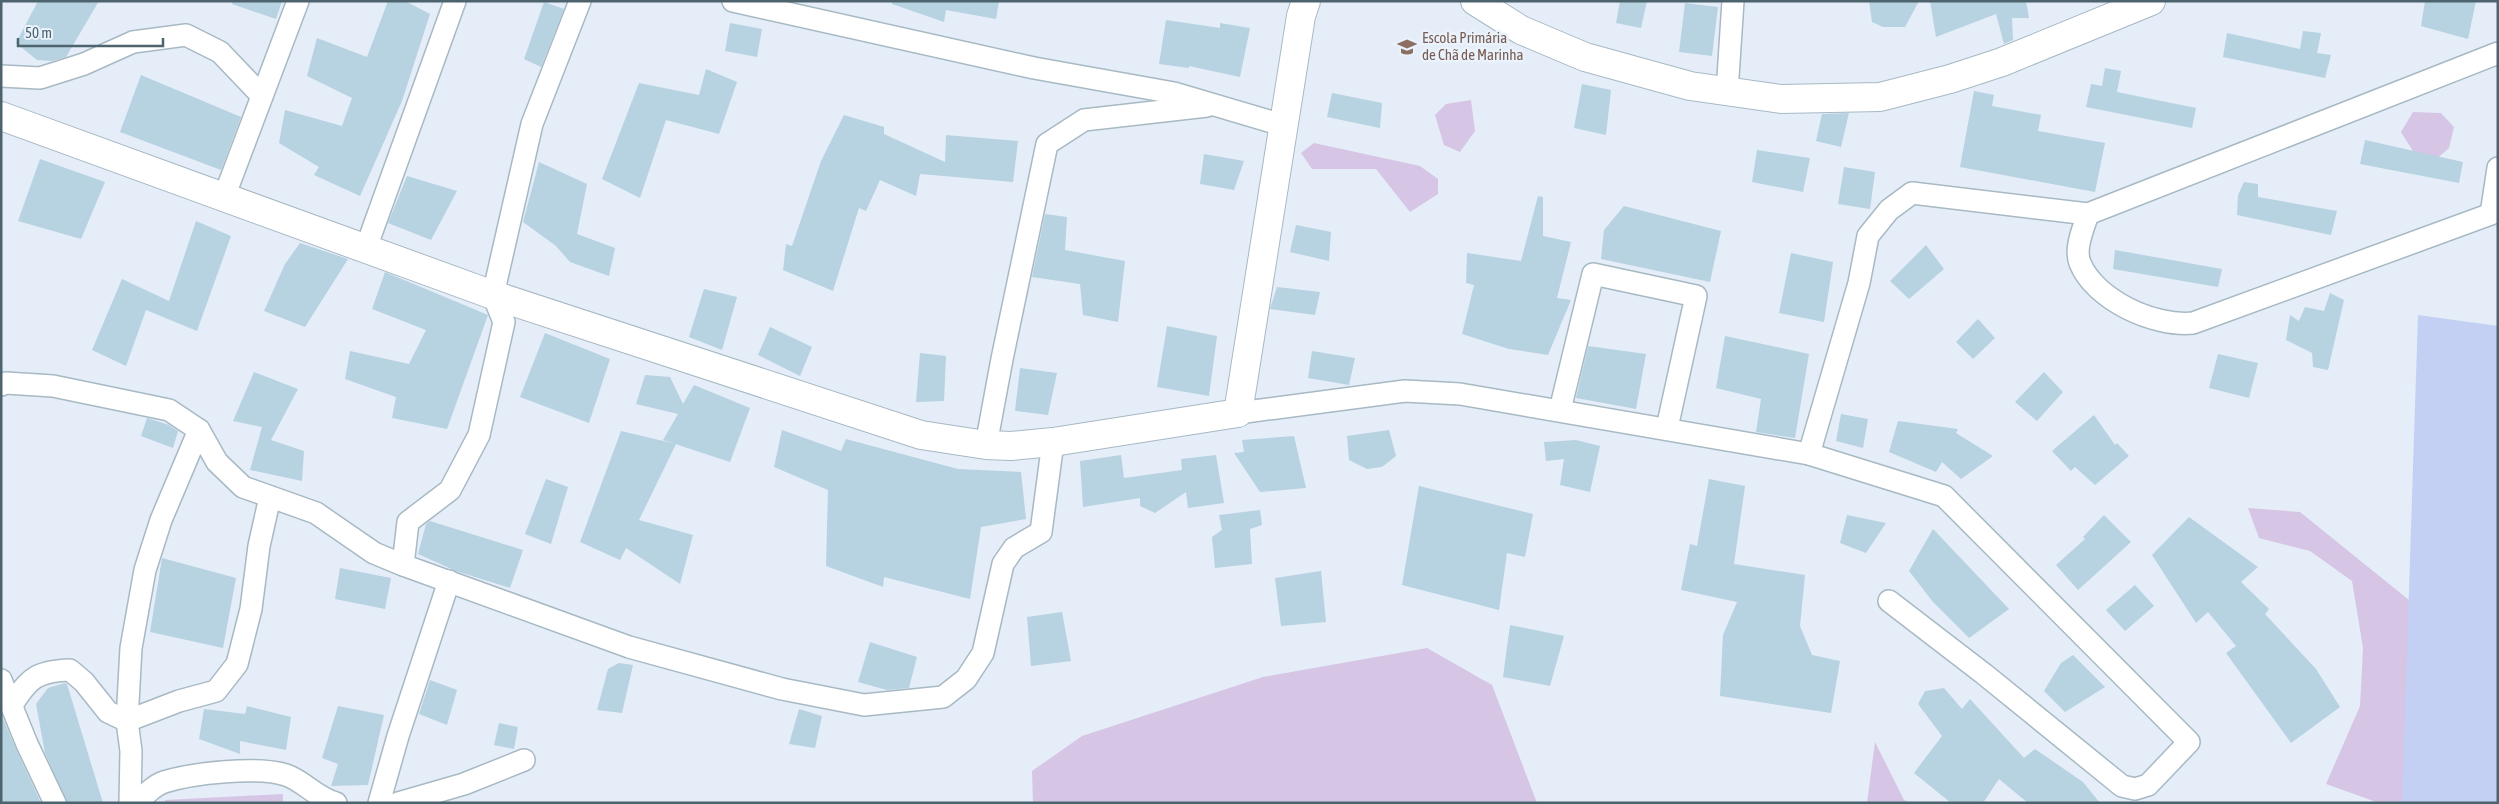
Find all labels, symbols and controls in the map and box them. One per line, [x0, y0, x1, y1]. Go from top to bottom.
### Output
scale bar [18, 15, 162, 47]
text: 50 m [25, 24, 52, 41]
place label: Escola Primária de Chã de Marinha [1422, 29, 1523, 63]
school or university icon: Escola Primária de Chã de Marinha [1396, 36, 1418, 58]

